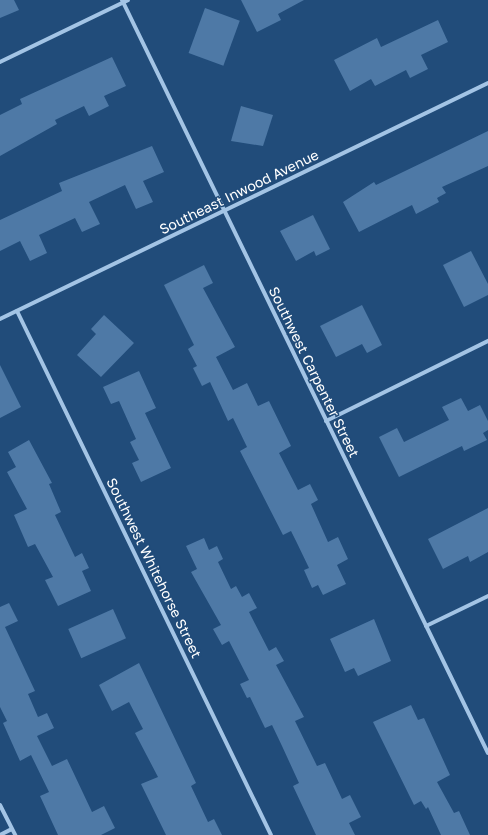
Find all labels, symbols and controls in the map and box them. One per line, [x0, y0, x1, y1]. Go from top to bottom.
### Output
street label: Southeast Inwood Avenue [157, 146, 321, 238]
street label: Southwest Carpenter Street [265, 284, 363, 460]
street label: Southwest Whitehorse Street [103, 475, 205, 661]

